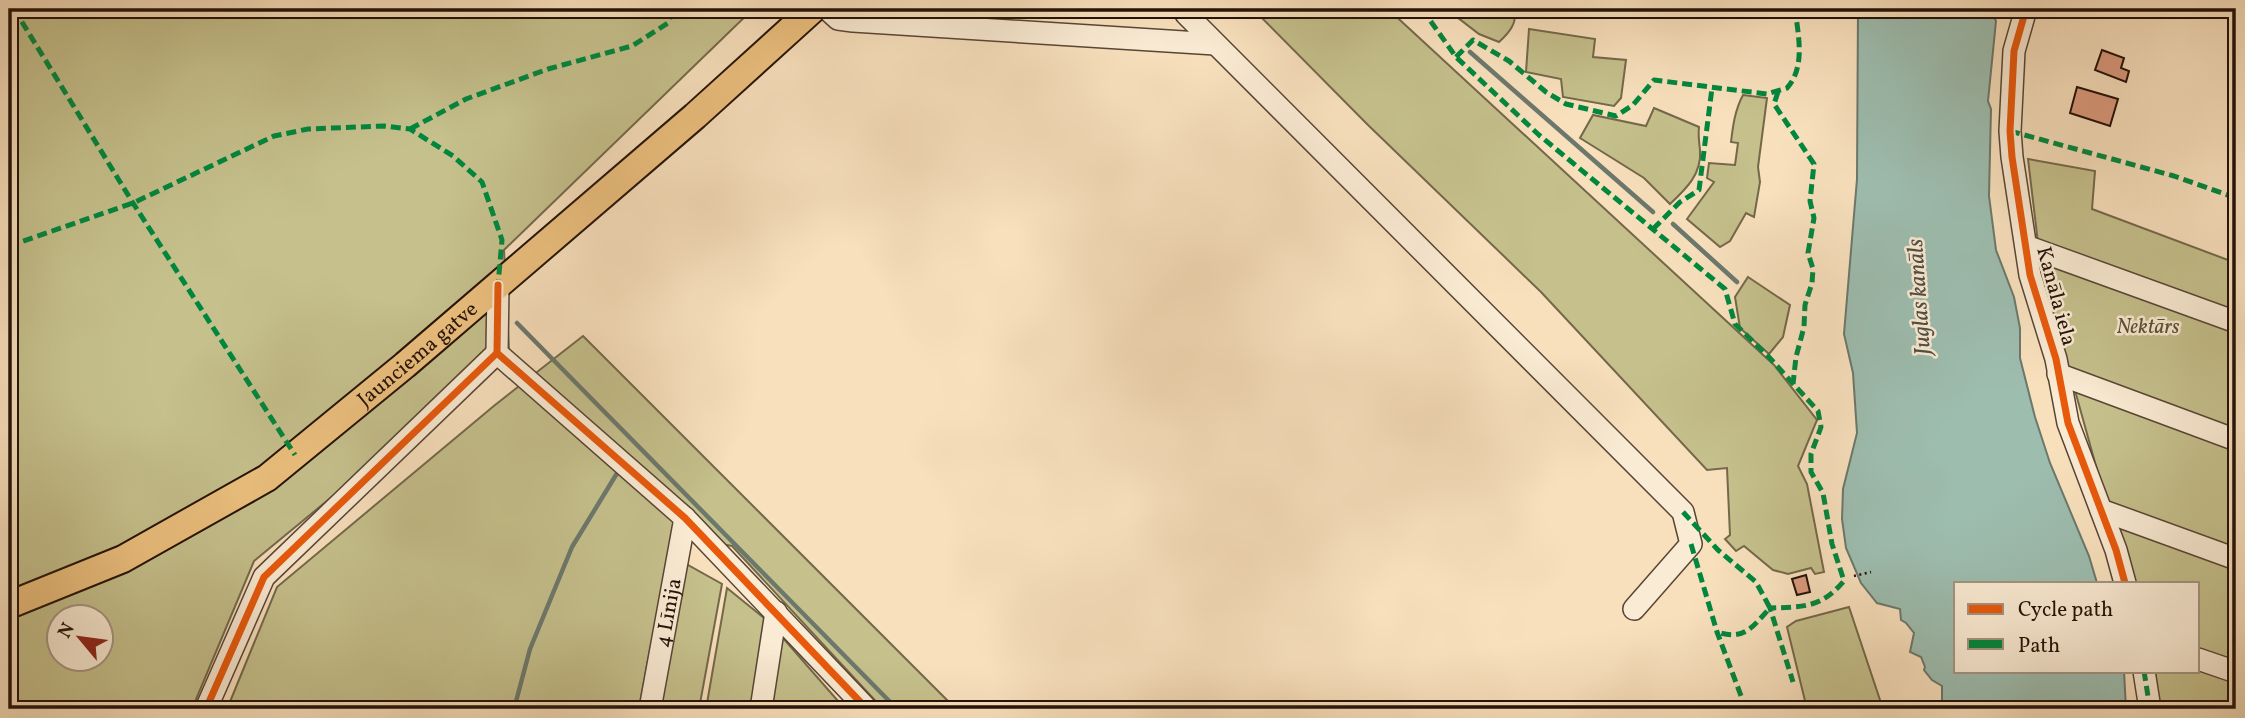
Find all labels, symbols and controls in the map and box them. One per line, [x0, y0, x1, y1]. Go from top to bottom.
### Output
water label: Juglas kanāls [1900, 237, 1940, 358]
street label: Kanāla iela [2028, 244, 2083, 349]
street label: Jaunciema gatve [352, 296, 485, 414]
park label: Nektārs [2116, 313, 2180, 342]
street label: 4 Līnija [649, 576, 690, 650]
legend [1954, 582, 2200, 672]
text: Cycle path [2018, 596, 2113, 625]
north arrow [46, 602, 116, 672]
text: N [52, 618, 82, 643]
text: Path [2018, 632, 2060, 661]

